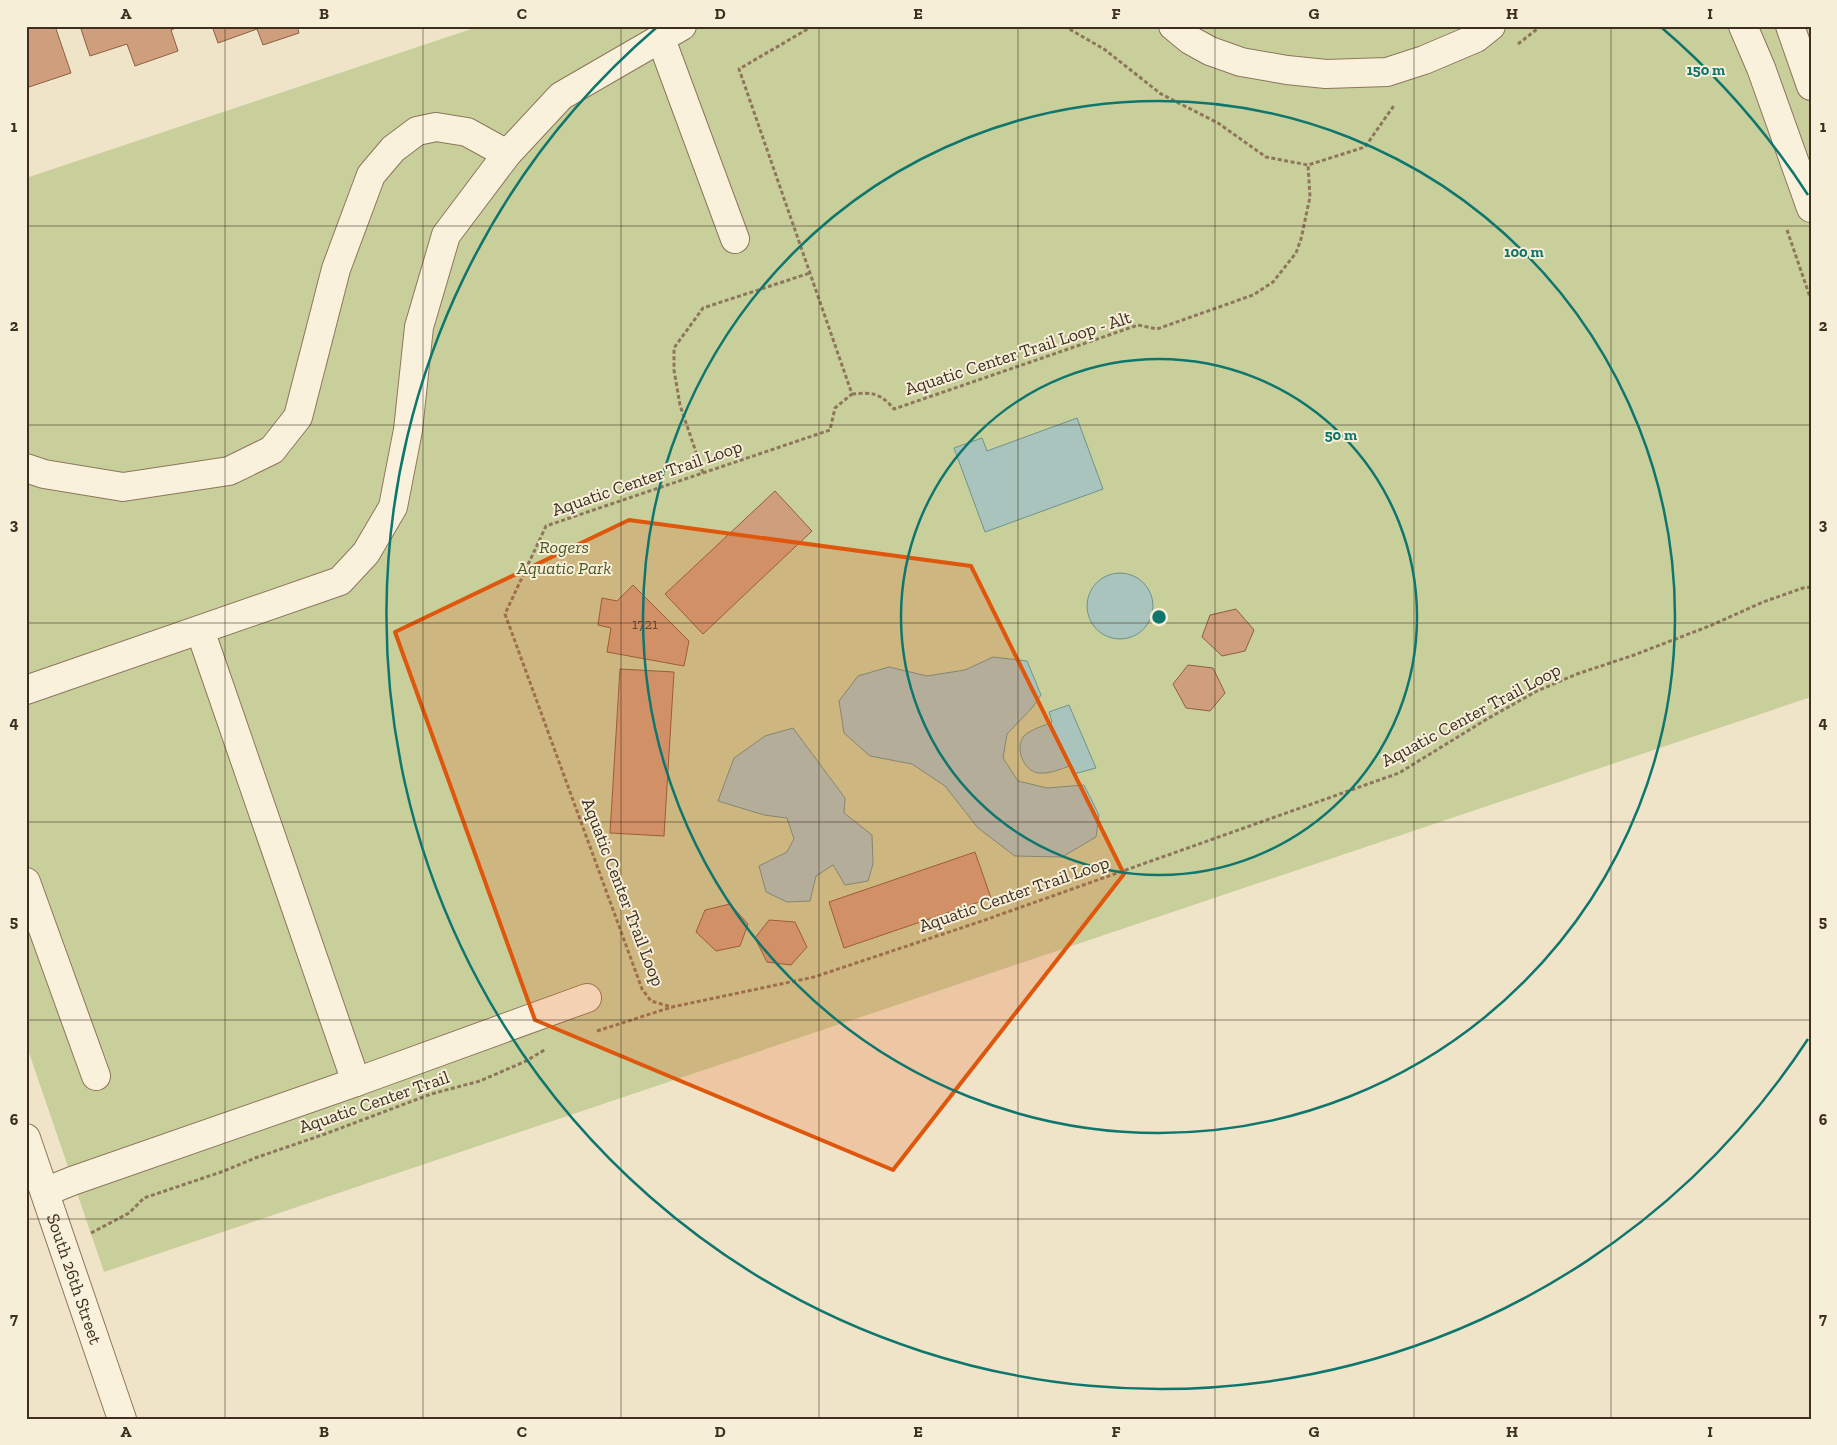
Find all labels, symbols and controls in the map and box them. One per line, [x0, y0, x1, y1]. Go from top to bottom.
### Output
text: A [121, 4, 132, 23]
text: B [319, 4, 329, 23]
text: C [517, 4, 527, 23]
text: D [714, 4, 726, 23]
text: E [913, 4, 923, 23]
text: F [1111, 4, 1121, 23]
text: G [1309, 4, 1320, 23]
text: H [1506, 4, 1518, 23]
text: I [1707, 4, 1713, 23]
text: 150 m [1687, 61, 1725, 79]
text: 1 [11, 117, 18, 136]
text: 1 [1820, 117, 1827, 136]
text: 100 m [1504, 243, 1544, 261]
street label: Aquatic Center Trail Loop - Alt [902, 306, 1134, 400]
text: 2 [10, 316, 19, 335]
text: 2 [1819, 316, 1828, 335]
text: 50 m [1325, 426, 1357, 444]
street label: Aquatic Center Trail Loop [549, 435, 745, 521]
text: 3 [10, 515, 19, 534]
text: 3 [1819, 515, 1828, 534]
park label: Rogers Aquatic Park [516, 536, 611, 579]
centre of rings [1150, 608, 1168, 626]
house number: 1721 [632, 615, 658, 633]
street label: Aquatic Center Trail Loop [1378, 658, 1564, 772]
text: 4 [9, 713, 19, 732]
text: 4 [1818, 713, 1828, 732]
street label: Aquatic Center Trail Loop [577, 795, 669, 989]
street label: Aquatic Center Trail Loop [916, 851, 1112, 937]
text: 5 [10, 912, 18, 931]
text: 5 [1819, 912, 1827, 931]
street label: Aquatic Center Trail [296, 1066, 452, 1138]
text: 6 [10, 1110, 19, 1129]
text: 6 [1819, 1110, 1828, 1129]
street label: South 26th Street [42, 1211, 107, 1348]
text: 7 [10, 1309, 18, 1328]
text: 7 [1819, 1309, 1827, 1328]
text: A [121, 1422, 132, 1441]
text: B [319, 1422, 329, 1441]
text: C [517, 1422, 527, 1441]
text: D [714, 1422, 726, 1441]
text: E [913, 1422, 923, 1441]
text: F [1111, 1422, 1121, 1441]
text: G [1309, 1422, 1320, 1441]
text: H [1506, 1422, 1518, 1441]
text: I [1707, 1422, 1713, 1441]

